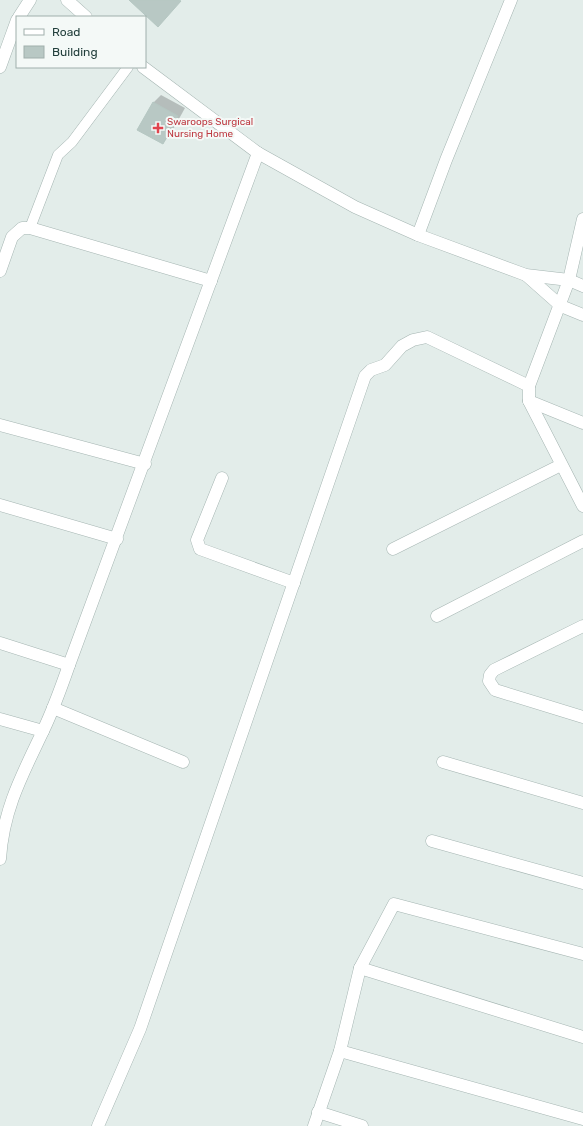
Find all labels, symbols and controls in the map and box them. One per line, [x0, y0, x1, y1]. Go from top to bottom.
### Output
legend [16, 16, 146, 68]
text: Road [52, 25, 80, 39]
text: Building [52, 45, 98, 59]
place label: Swaroops Surgical Nursing Home [167, 116, 253, 140]
marker: Swaroops Surgical Nursing Home [152, 122, 164, 134]

